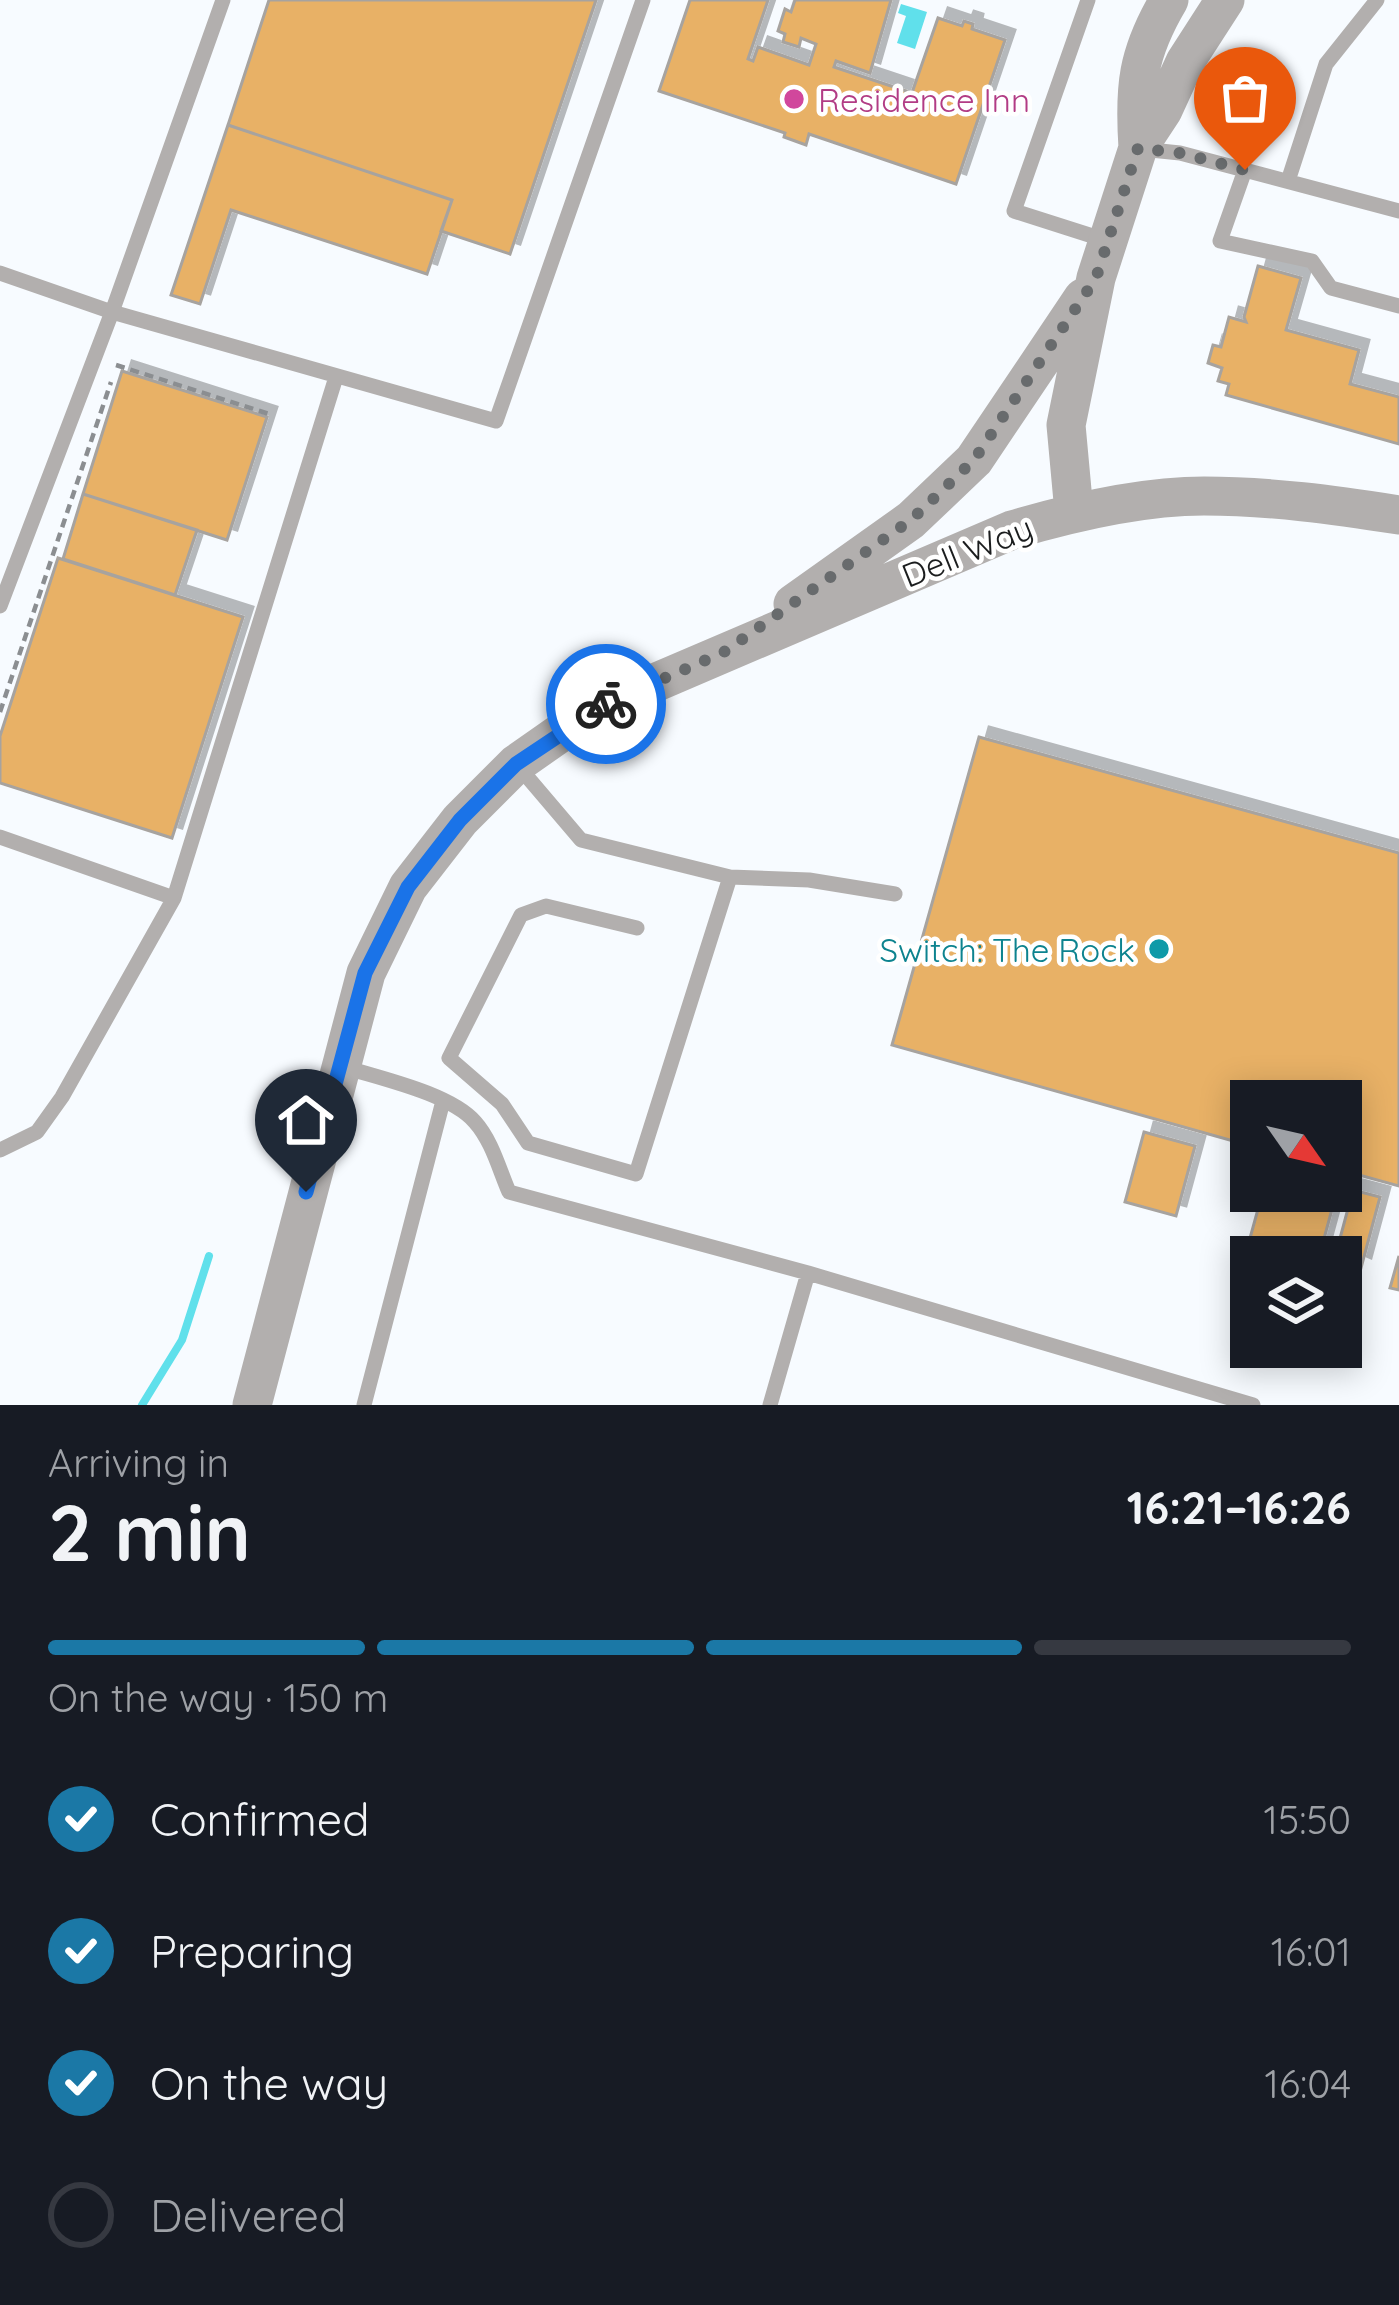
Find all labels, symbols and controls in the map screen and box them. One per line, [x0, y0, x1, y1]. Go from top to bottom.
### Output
pin [1194, 47, 1296, 170]
icon: bag [1212, 65, 1278, 131]
place label: Residence Inn [818, 79, 1030, 120]
marker: Residence Inn [781, 86, 807, 112]
street label: Dell Way [896, 506, 1038, 596]
courier [546, 644, 666, 764]
icon: bike [573, 671, 639, 737]
place label: Switch: The Rock [880, 929, 1135, 970]
marker: Switch: The Rock [1146, 936, 1172, 962]
pin [255, 1069, 357, 1192]
north arrow [1230, 1080, 1362, 1212]
map controls [1230, 1080, 1362, 1368]
icon: home [273, 1087, 339, 1153]
button: layers [1230, 1236, 1362, 1368]
text: Arriving in [48, 1438, 229, 1487]
text: 16:21–16:26 [1127, 1479, 1351, 1535]
text: 2 min [48, 1483, 251, 1581]
text: On the way · 150 m [48, 1673, 388, 1722]
icon: check [48, 1786, 114, 1852]
text: Confirmed [150, 1791, 369, 1847]
text: 15:50 [1264, 1795, 1351, 1844]
icon: check [48, 1918, 114, 1984]
text: Preparing [150, 1923, 354, 1979]
text: 16:01 [1271, 1927, 1351, 1976]
icon: check [48, 2050, 114, 2116]
text: On the way [150, 2055, 388, 2111]
text: 16:04 [1265, 2059, 1351, 2108]
text: Delivered [150, 2187, 346, 2243]

